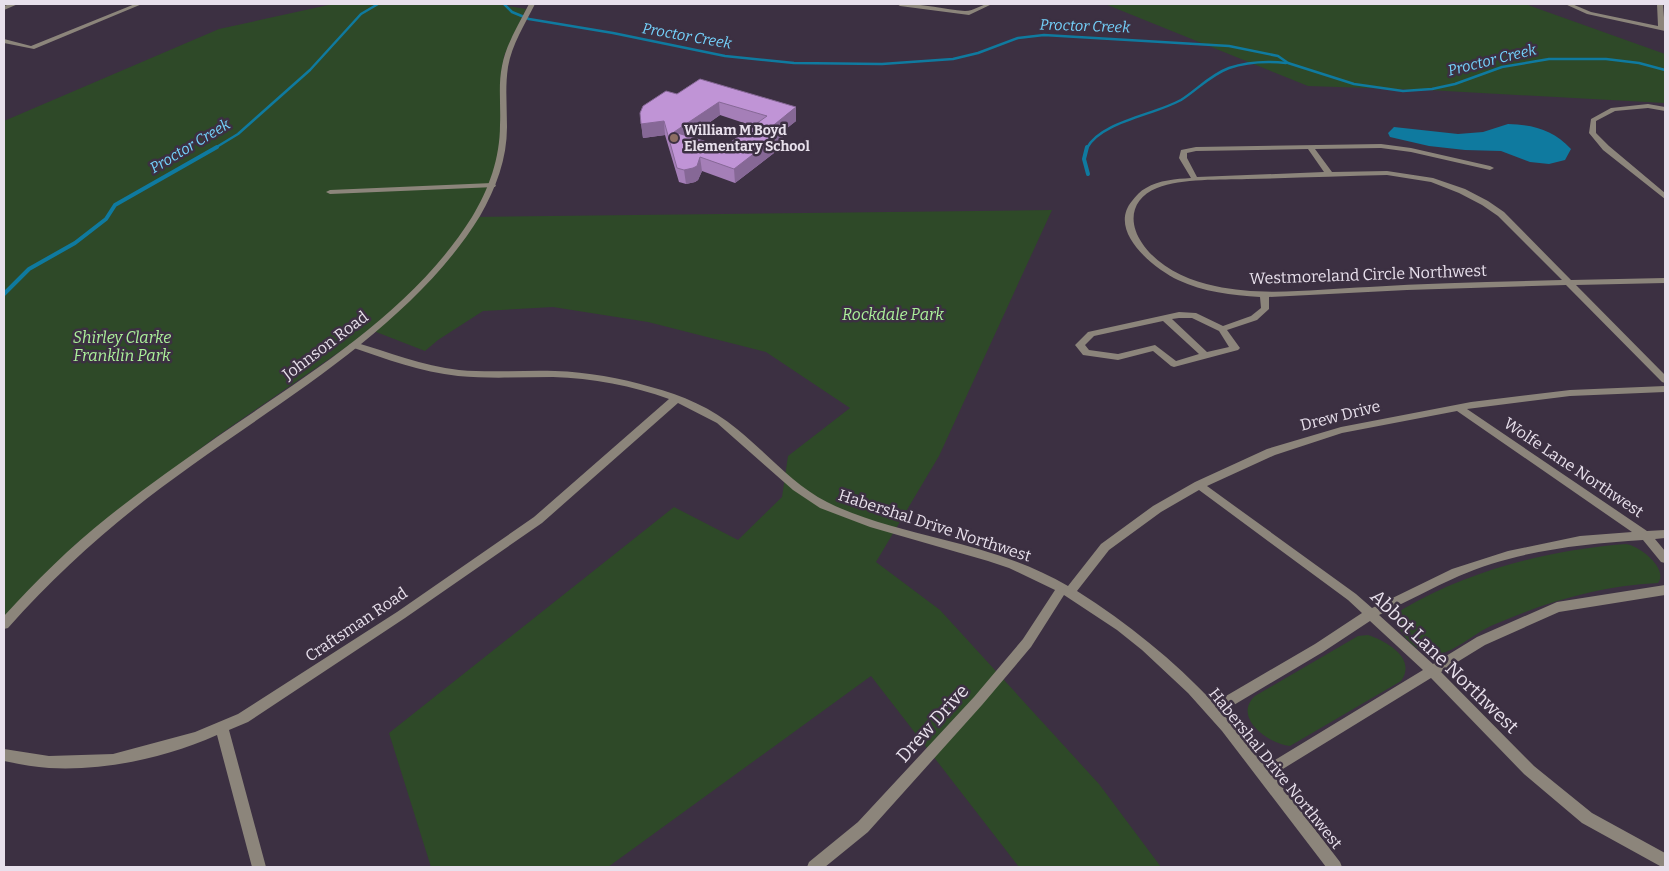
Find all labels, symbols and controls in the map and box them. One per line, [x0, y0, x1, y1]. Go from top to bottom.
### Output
water label: Proctor Creek [1039, 15, 1131, 37]
water label: Proctor Creek [641, 19, 734, 53]
water label: Proctor Creek [1446, 40, 1539, 80]
water label: Proctor Creek [147, 115, 234, 177]
place label: William M Boyd Elementary School [684, 122, 810, 155]
marker: William M Boyd Elementary School [668, 132, 680, 144]
street label: Westmoreland Circle Northwest [1249, 261, 1487, 288]
park label: Rockdale Park [842, 305, 944, 324]
street label: Johnson Road [278, 307, 372, 384]
park label: Shirley Clarke Franklin Park [73, 328, 171, 365]
street label: Drew Drive [1298, 396, 1382, 435]
street label: Wolfe Lane Northwest [1500, 414, 1647, 521]
street label: Habershal Drive Northwest [836, 485, 1034, 566]
street label: Craftsman Road [302, 583, 411, 666]
street label: Abbot Lane Northwest [1366, 585, 1524, 738]
street label: Drew Drive [891, 680, 973, 767]
street label: Habershal Drive Northwest [1205, 684, 1347, 853]

